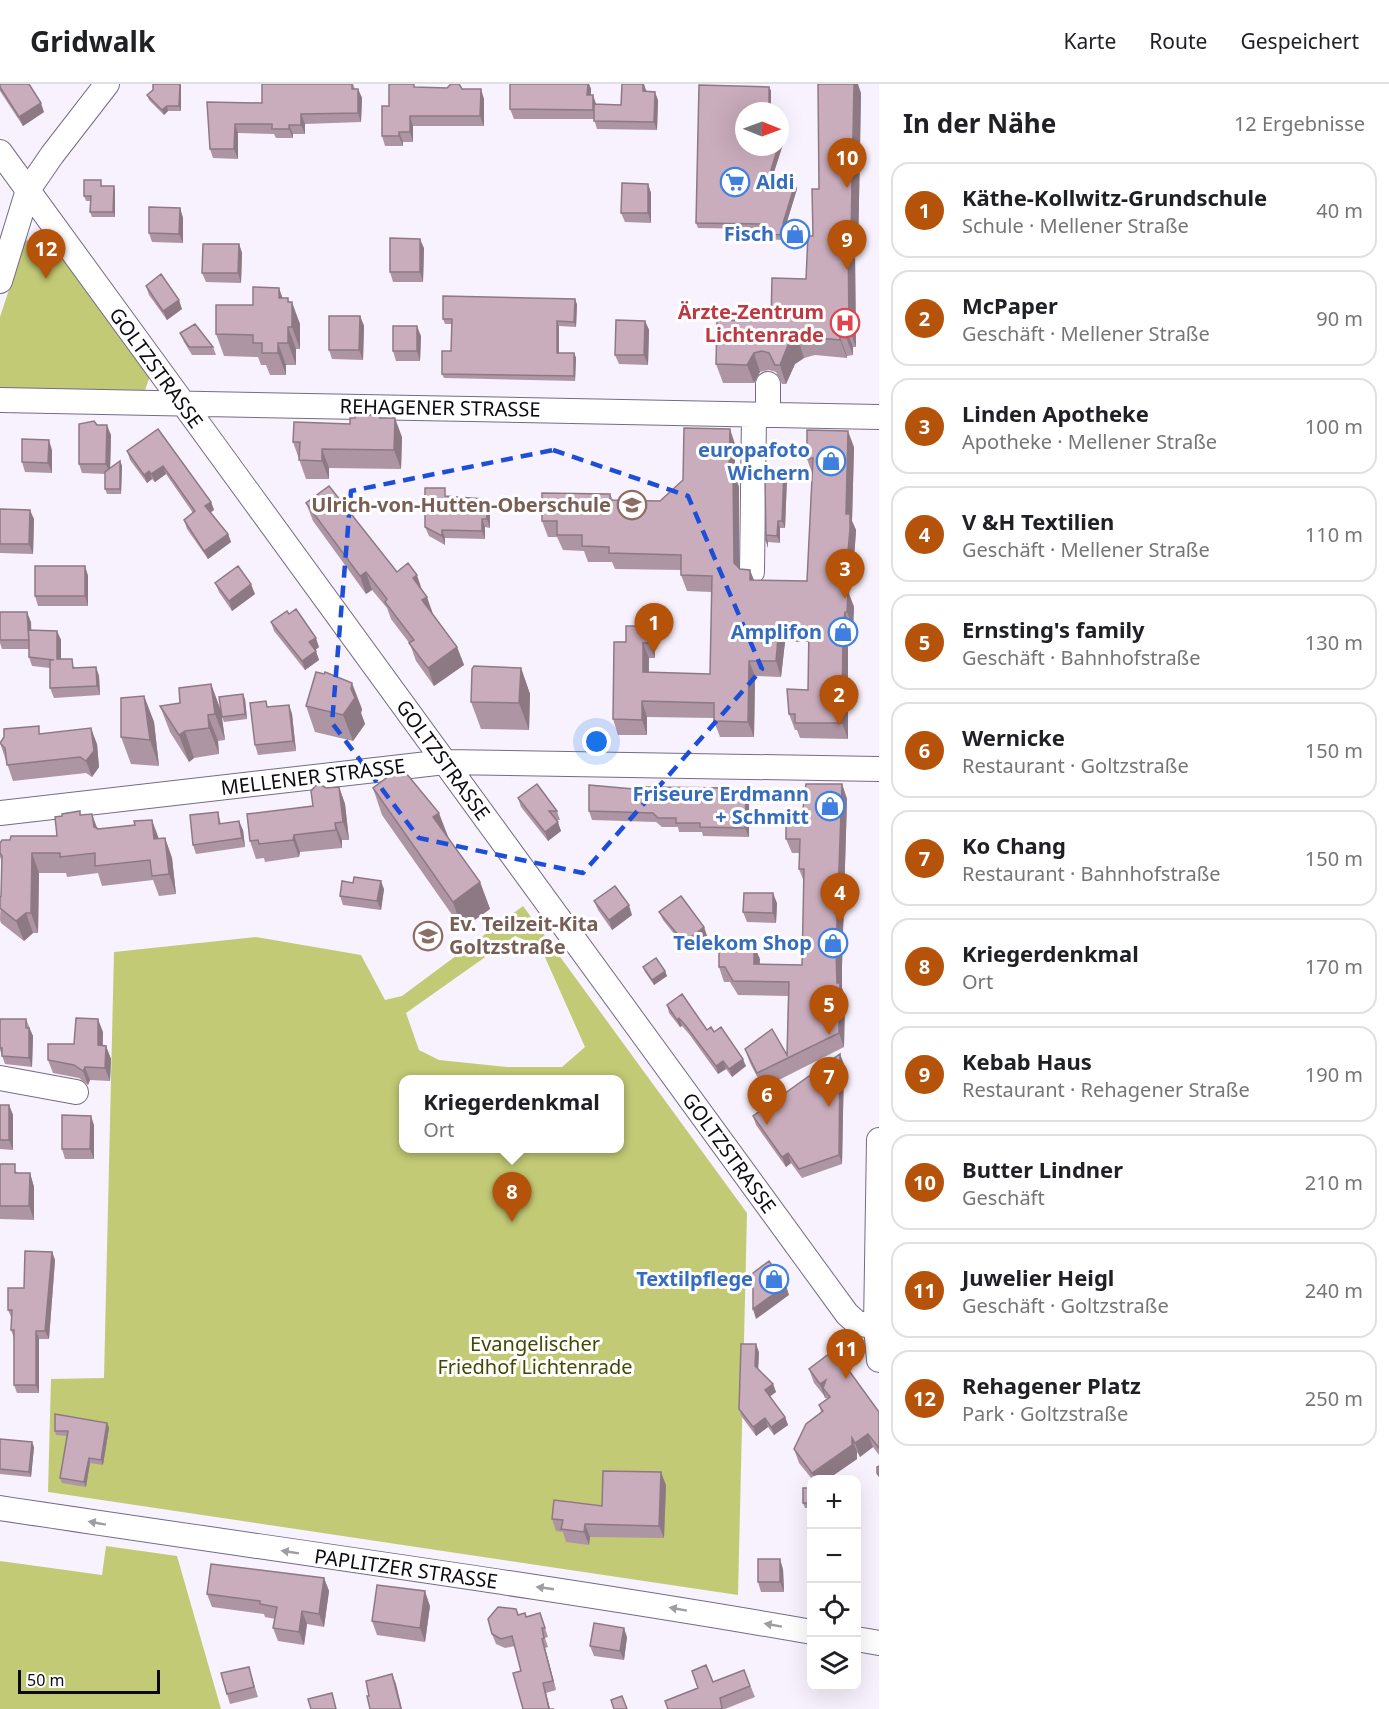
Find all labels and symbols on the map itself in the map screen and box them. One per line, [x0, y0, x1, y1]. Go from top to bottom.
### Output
north arrow [735, 102, 789, 156]
pin: 10 [828, 138, 866, 188]
supermarket icon: Aldi [719, 166, 751, 198]
place label: Aldi [756, 168, 794, 195]
shop icon: Fisch [779, 218, 811, 250]
place label: Fisch [724, 220, 774, 247]
pin: 9 [828, 220, 866, 270]
pin: 12 [26, 230, 66, 279]
place label: Ärzte-Zentrum Lichtenrade [678, 298, 824, 348]
street label: GOLTZSTRASSE [103, 302, 209, 434]
hospital icon: Ärzte-Zentrum Lichtenrade [829, 307, 861, 339]
street label: REHAGENER STRASSE [339, 392, 541, 423]
place label: europafoto Wichern [698, 436, 810, 486]
shop icon: europafoto Wichern [815, 445, 847, 477]
school or university icon: Ulrich-von-Hutten-Oberschule [616, 489, 648, 521]
place label: Ulrich-von-Hutten-Oberschule [311, 491, 611, 518]
pin: 3 [826, 550, 864, 599]
pin: 1 [634, 604, 674, 653]
shop icon: Amplifon [827, 616, 859, 648]
place label: Amplifon [731, 618, 822, 645]
pin: 2 [820, 676, 858, 725]
street label: GOLTZSTRASSE [390, 694, 496, 826]
your location [582, 727, 611, 756]
street label: MELLENER STRASSE [219, 752, 407, 801]
place label: Friseure Erdmann + Schmitt [633, 780, 809, 830]
shop icon: Friseure Erdmann + Schmitt [814, 790, 846, 822]
pin: 4 [820, 874, 860, 923]
place label: Ev. Teilzeit-Kita Goltzstraße [449, 910, 598, 960]
school or university icon: Ev. Teilzeit-Kita Goltzstraße [412, 920, 444, 952]
shop icon: Telekom Shop [817, 927, 849, 959]
place label: Telekom Shop [673, 929, 812, 956]
pin: 5 [810, 986, 848, 1035]
pin: 7 [810, 1058, 848, 1107]
pin: 6 [748, 1076, 786, 1125]
street label: GOLTZSTRASSE [676, 1087, 782, 1219]
pin: 8 [492, 1172, 532, 1222]
shop icon: Textilpflege [758, 1263, 790, 1295]
place label: Textilpflege [636, 1265, 753, 1292]
park label: Evangelischer Friedhof Lichtenrade [437, 1330, 633, 1380]
pin: 11 [826, 1330, 866, 1379]
one-way arrow [87, 1518, 106, 1527]
street label: PAPLITZER STRASSE [313, 1542, 500, 1595]
one-way arrow [280, 1547, 299, 1556]
one-way arrow [535, 1584, 554, 1593]
one-way arrow [668, 1604, 687, 1613]
one-way arrow [764, 1620, 783, 1629]
scale bar [18, 1667, 160, 1694]

